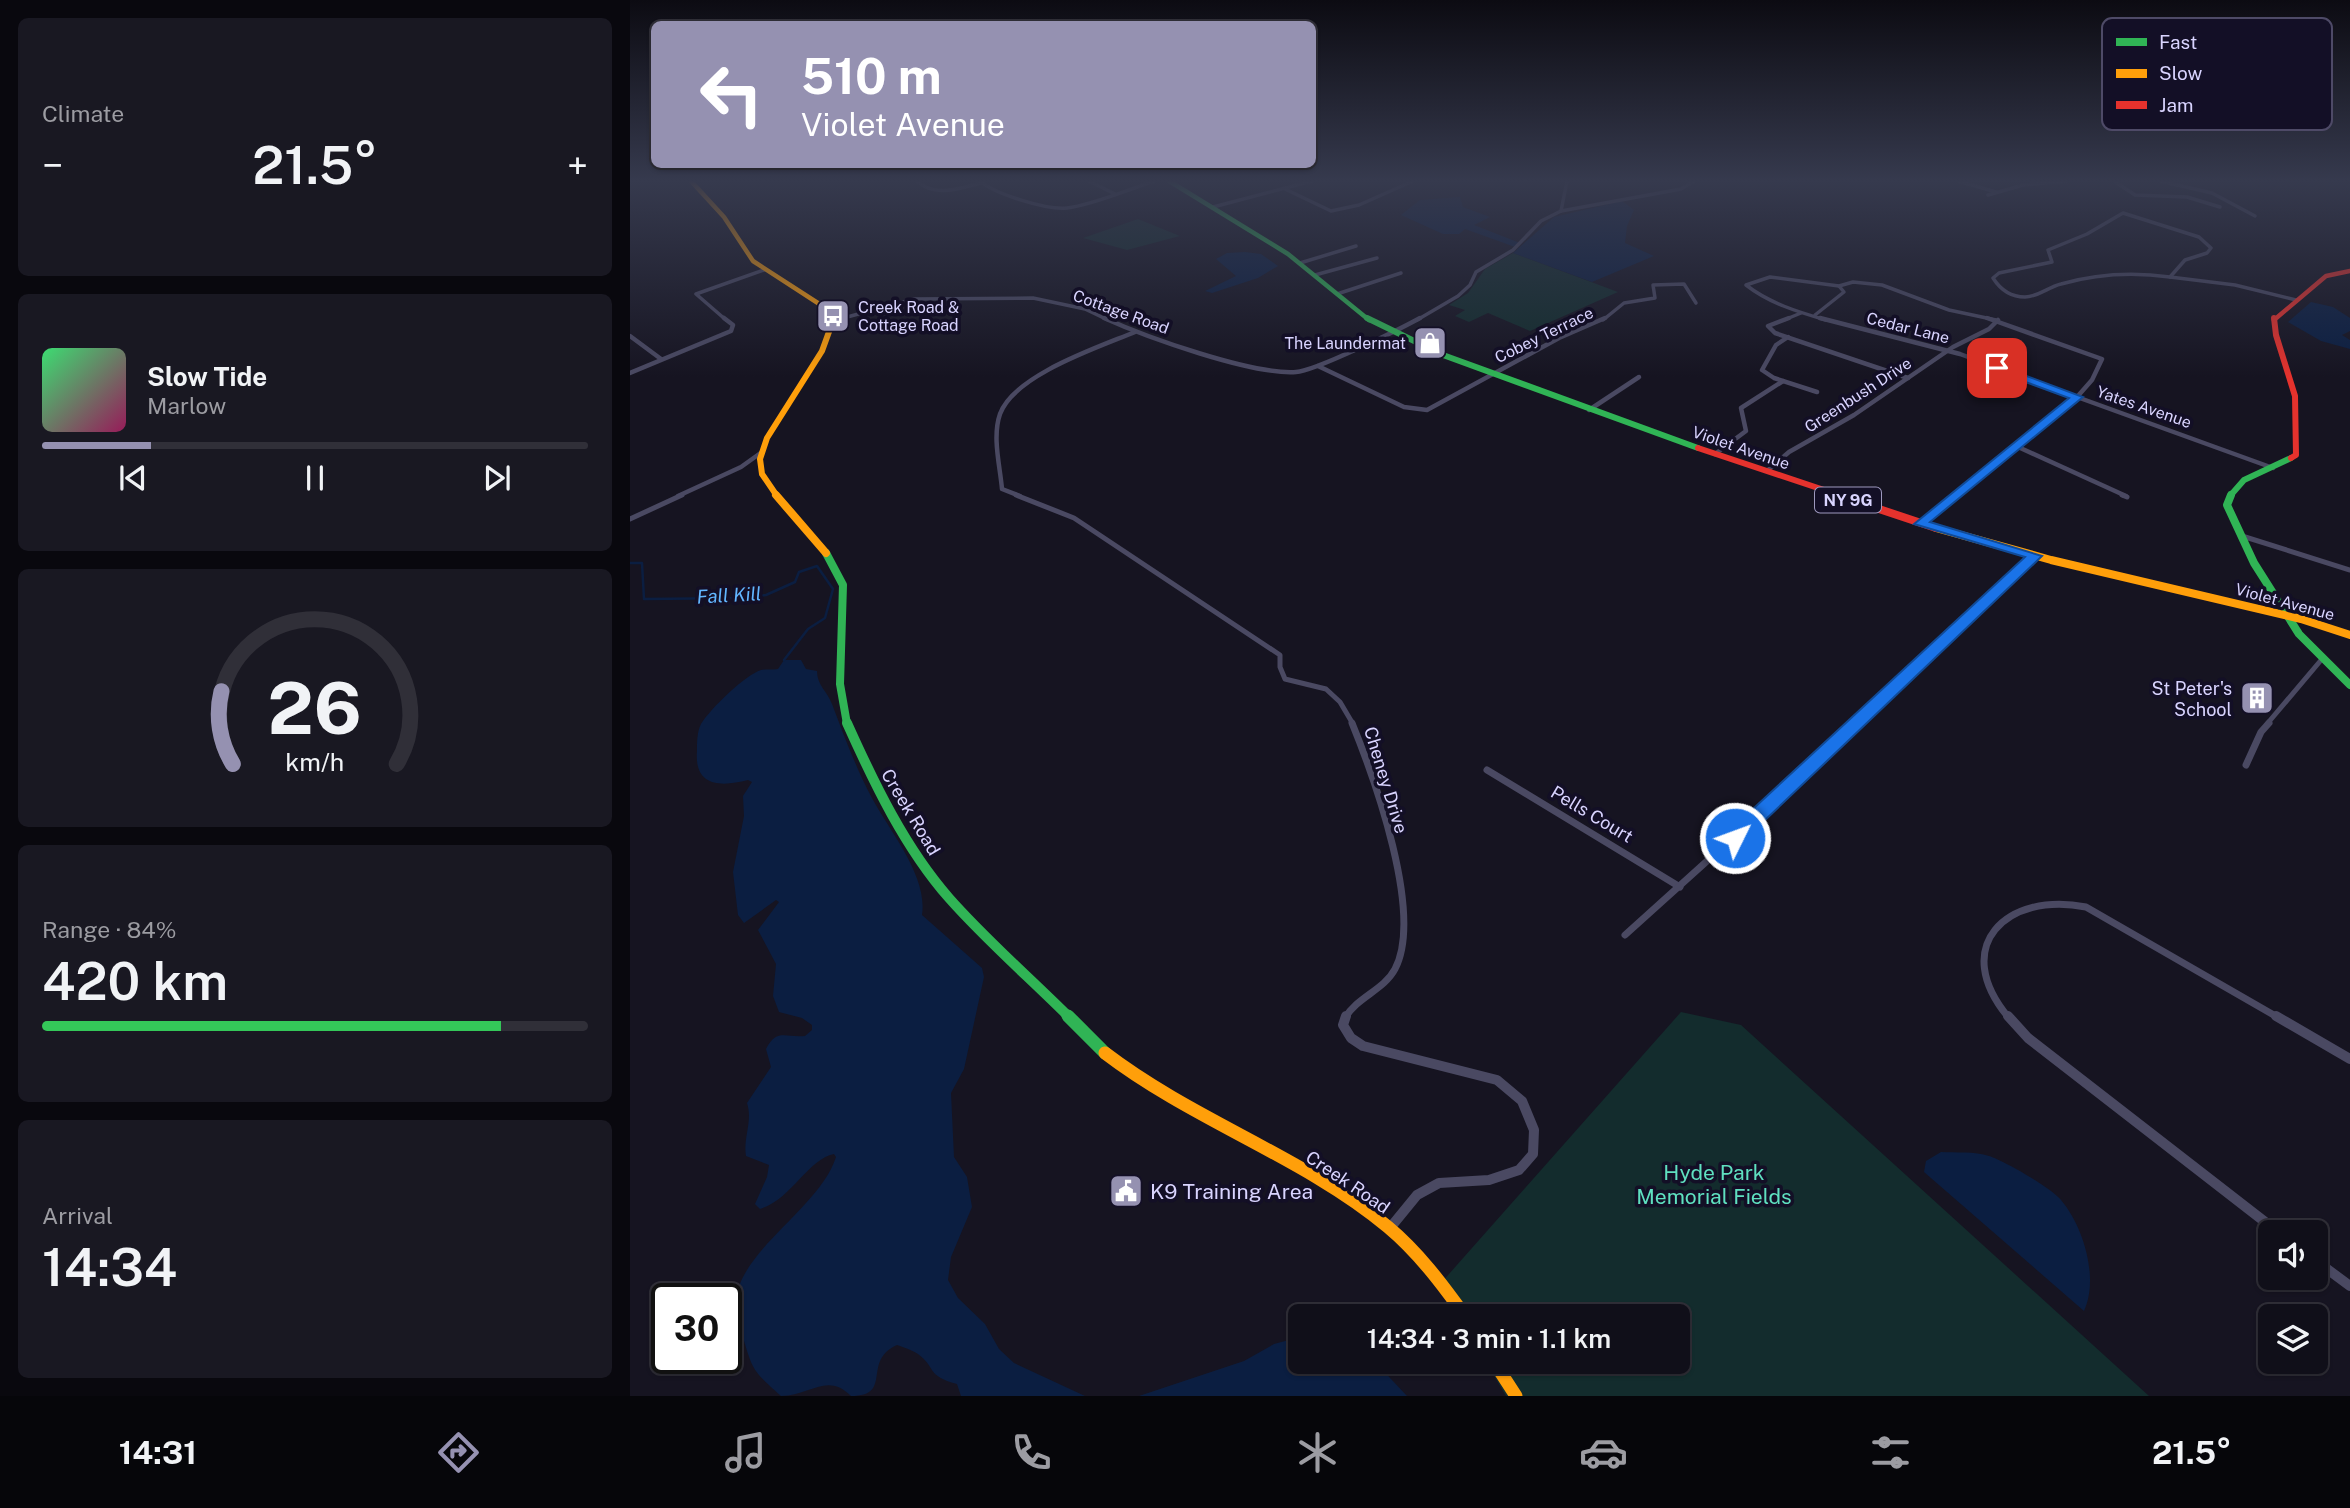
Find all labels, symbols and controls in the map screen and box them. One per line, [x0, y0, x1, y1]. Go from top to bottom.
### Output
legend [2102, 18, 2332, 130]
text: Fast [2159, 31, 2197, 53]
text: 510 m [801, 47, 942, 105]
icon: left [686, 49, 777, 140]
text: Slow [2159, 62, 2203, 84]
text: Jam [2159, 94, 2193, 116]
text: Climate [42, 100, 124, 127]
text: Violet Avenue [801, 106, 1005, 143]
text: 21.5° [252, 135, 378, 196]
text: − [42, 143, 63, 188]
text: + [567, 143, 588, 188]
street label: Cottage Road [1071, 286, 1171, 338]
bus stop icon: Creek Road & Cottage Road [814, 297, 852, 335]
place label: Creek Road & Cottage Road [858, 298, 959, 335]
street label: Cobey Terrace [1492, 303, 1596, 367]
street label: Cedar Lane [1865, 309, 1951, 347]
shop icon: The Laundermat [1411, 324, 1449, 362]
place label: The Laundermat [1285, 334, 1406, 353]
pin [1967, 338, 2027, 398]
icon: arrive [1978, 349, 2016, 387]
street label: Greenbush Drive [1801, 353, 1915, 437]
text: Slow Tide [147, 361, 267, 392]
street label: Yates Avenue [2094, 382, 2194, 432]
text: Marlow [147, 392, 226, 419]
street label: Violet Avenue [1690, 422, 1792, 474]
icon: previous [114, 459, 152, 497]
icon: pause [296, 459, 334, 497]
icon: next [478, 459, 516, 497]
road number: NY 9G [1815, 488, 1881, 512]
street label: Violet Avenue [2233, 580, 2337, 624]
water label: Fall Kill [696, 582, 762, 608]
text: 26 [268, 665, 362, 750]
place label: St Peter's School [2152, 678, 2232, 720]
building icon: St Peter's School [2238, 679, 2276, 717]
street label: Cheney Drive [1360, 724, 1412, 836]
text: km/h [286, 747, 344, 777]
street label: Creek Road [877, 765, 945, 859]
street label: Pells Court [1547, 781, 1637, 847]
position arrow [1698, 801, 1772, 875]
text: Range · 84% [42, 916, 177, 943]
text: 420 km [42, 951, 228, 1012]
street label: Creek Road [1302, 1146, 1394, 1218]
park label: Hyde Park Memorial Fields [1636, 1160, 1792, 1209]
public building icon: K9 Training Area [1107, 1172, 1145, 1210]
place label: K9 Training Area [1150, 1179, 1313, 1204]
text: Arrival [42, 1202, 113, 1229]
map controls [2258, 1220, 2328, 1374]
button: sound [2258, 1220, 2328, 1290]
text: 14:34 [42, 1237, 177, 1298]
speed limit sign: 30 [651, 1283, 742, 1374]
button: layers [2258, 1304, 2328, 1374]
text: 14:34 · 3 min · 1.1 km [1367, 1323, 1611, 1354]
icon: directions [434, 1428, 483, 1477]
icon: music [721, 1428, 770, 1477]
icon: phone [1007, 1428, 1056, 1477]
icon: climate [1293, 1428, 1342, 1477]
icon: car [1579, 1428, 1628, 1477]
icon: filters [1866, 1428, 1915, 1477]
text: 14:31 [119, 1434, 197, 1471]
text: 21.5° [2152, 1434, 2231, 1471]

